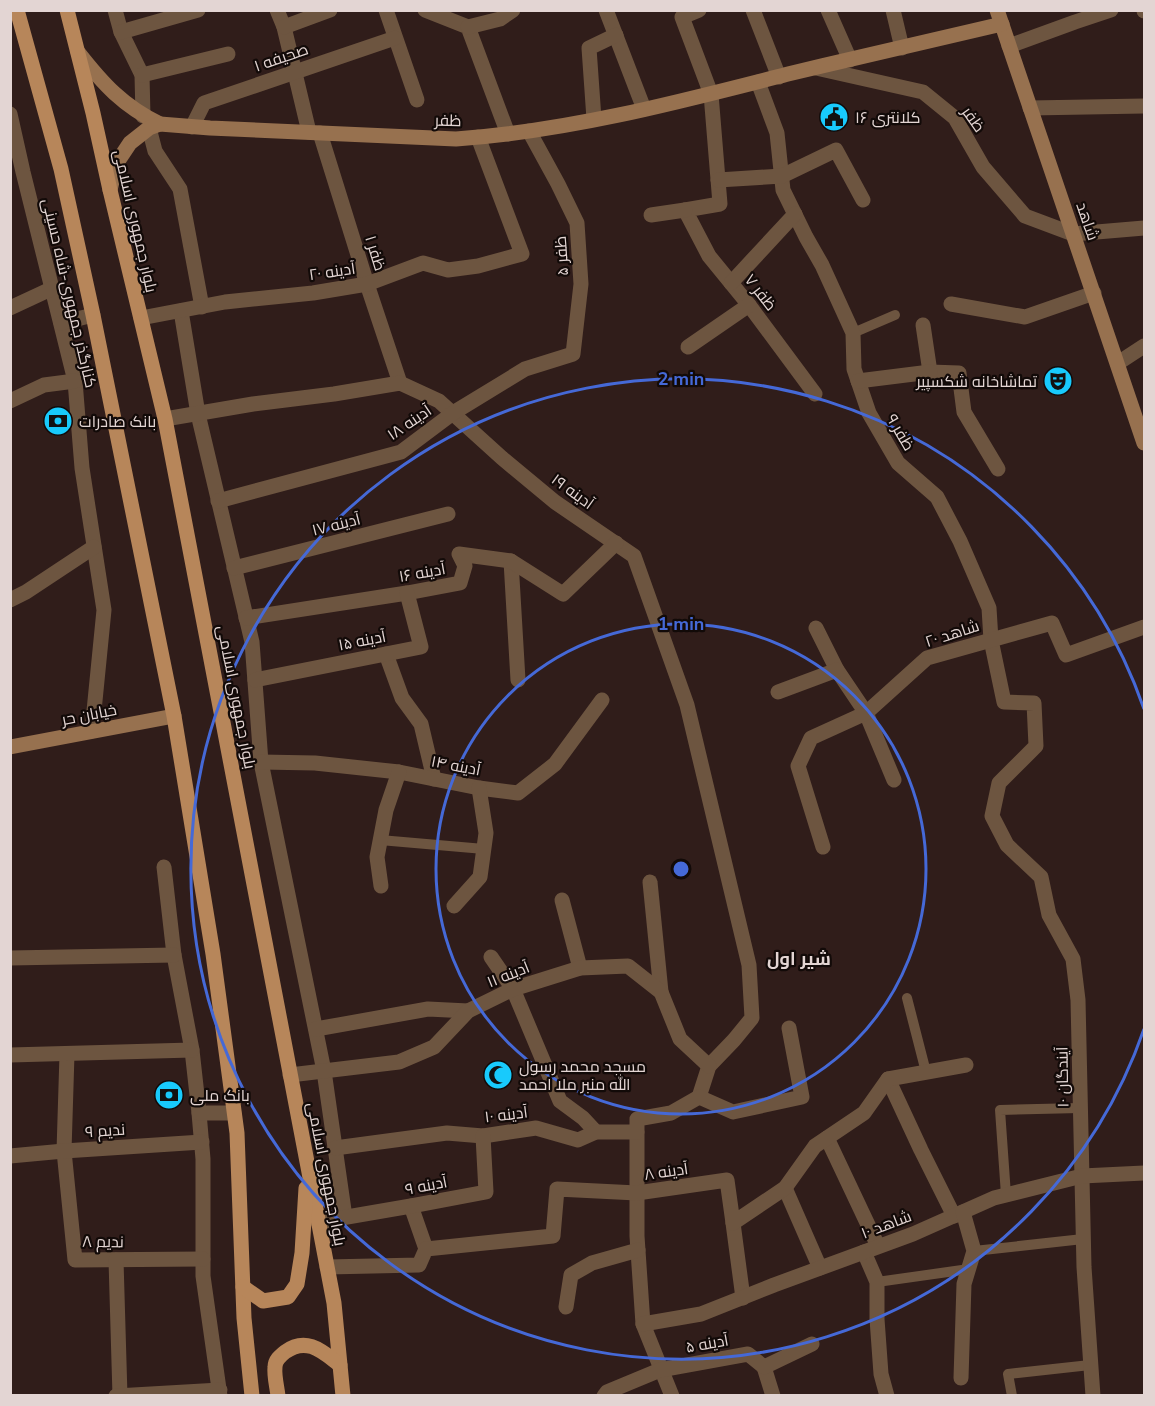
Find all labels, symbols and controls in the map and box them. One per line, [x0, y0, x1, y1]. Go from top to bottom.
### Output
street label: صحیفه ۱ [251, 38, 311, 77]
public building icon: کلانتری ۱۶ [818, 101, 850, 133]
street label: ظفر [956, 101, 990, 137]
place label: کلانتری ۱۶ [855, 107, 921, 129]
street label: ظفر [433, 110, 462, 132]
street label: بلوار جمهوری اسلامی [108, 148, 162, 295]
street label: کنارگذر جمهوری-شاه حسینی [37, 196, 102, 390]
street label: شاهد [1070, 199, 1104, 243]
street label: ظفر ۱ [359, 233, 391, 274]
street label: ظفر ۵ [550, 235, 574, 277]
street label: آدینه ۲۰ [307, 258, 358, 286]
street label: ظفر ۷ [739, 270, 782, 316]
theatre icon: تماشاخانه شکسپیر [1042, 365, 1074, 397]
text: 2 min [658, 367, 704, 391]
place label: تماشاخانه شکسپیر [915, 371, 1038, 393]
street label: آدینه ۱۸ [383, 400, 437, 446]
bank icon: بانک صادرات [42, 405, 74, 437]
street label: ظفر ۹ [881, 410, 919, 455]
place label: بانک صادرات [79, 411, 156, 433]
street label: آدینه ۱۹ [547, 469, 599, 515]
street label: آدینه ۱۷ [310, 508, 363, 542]
street label: آدینه ۱۶ [397, 558, 448, 588]
text: 1 min [658, 612, 704, 636]
street label: شاهد ۲۰ [922, 615, 982, 653]
street label: بلوار جمهوری اسلامی [211, 623, 261, 771]
street label: آدینه ۱۵ [337, 625, 389, 656]
street label: خیابان حر [59, 699, 119, 731]
street label: آدینه ۱۴ [429, 750, 483, 782]
centre of rings [671, 859, 691, 879]
district label: شیر اول [767, 947, 831, 971]
street label: آدینه ۱۱ [484, 956, 534, 993]
street label: آیندگان ۱۰ [1051, 1046, 1075, 1108]
place label: مسجد محمد رسول الله منبر ملا احمد [519, 1056, 646, 1096]
mosque icon: مسجد محمد رسول الله منبر ملا احمد [482, 1059, 514, 1091]
bank icon: بانک ملی [153, 1079, 185, 1111]
place label: بانک ملی [190, 1085, 250, 1107]
street label: بلوار جمهوری اسلامی [301, 1100, 351, 1248]
street label: آدینه ۱۰ [483, 1101, 530, 1129]
street label: ندیم ۹ [84, 1119, 126, 1143]
street label: آدینه ۸ [643, 1158, 690, 1186]
street label: آدینه ۹ [403, 1171, 450, 1201]
street label: شاهد ۱۰ [858, 1205, 915, 1245]
street label: ندیم ۸ [82, 1231, 124, 1253]
street label: آدینه ۵ [684, 1329, 731, 1359]

